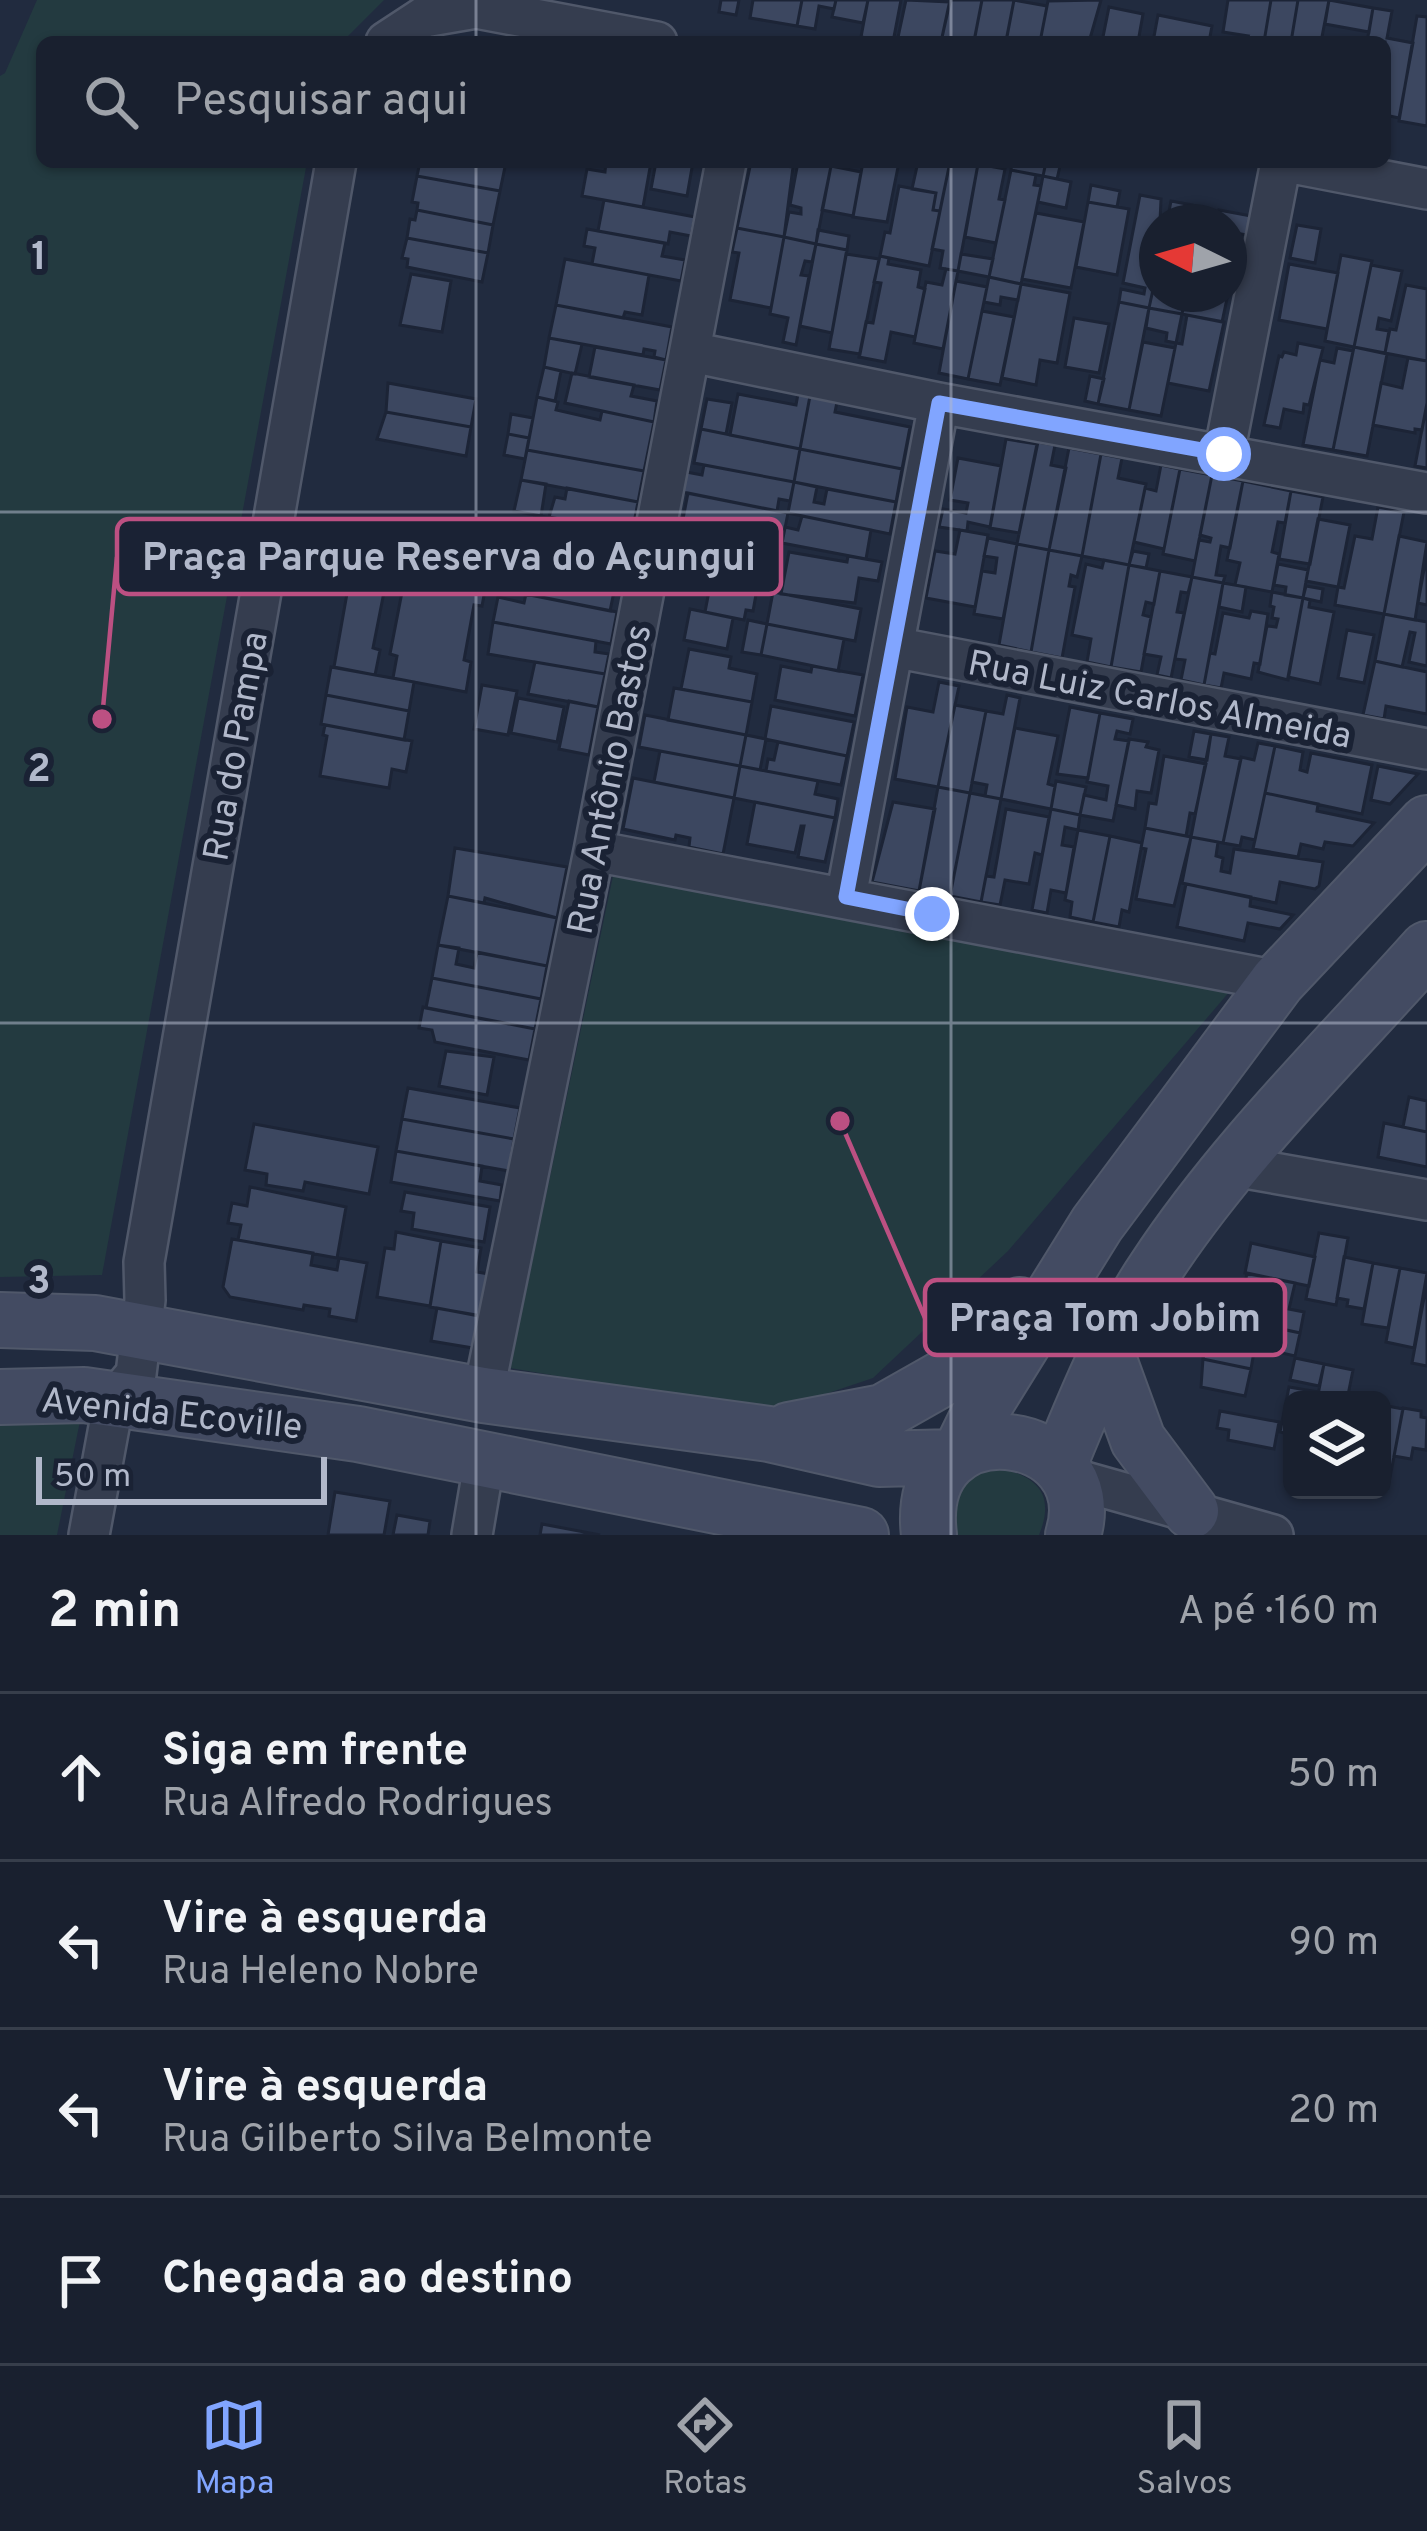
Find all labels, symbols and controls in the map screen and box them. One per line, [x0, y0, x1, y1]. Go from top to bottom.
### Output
search box [36, 36, 1391, 168]
icon: search [78, 69, 144, 135]
text: Pesquisar aqui [174, 74, 468, 131]
north arrow [1139, 204, 1247, 312]
text: 1 [31, 235, 47, 284]
route start [1197, 427, 1251, 481]
callout: Praça Parque Reserva do Açungui [117, 519, 781, 594]
text: Praça Parque Reserva do Açungui [142, 536, 756, 585]
street label: Rua Antônio Bastos [559, 621, 665, 939]
street label: Rua do Pampa [195, 628, 281, 865]
street label: Rua Luiz Carlos Almeida [964, 642, 1355, 762]
text: 2 [27, 747, 51, 796]
route end [905, 887, 959, 941]
text: 3 [27, 1259, 51, 1308]
callout: Praça Tom Jobim [925, 1280, 1285, 1355]
text: Praça Tom Jobim [949, 1297, 1261, 1346]
street label: Avenida Ecoville [39, 1379, 304, 1453]
map controls [1283, 1391, 1391, 1499]
button: layers [1283, 1391, 1391, 1499]
scale bar [36, 1451, 327, 1504]
text: 50 m [54, 1457, 131, 1499]
text: 2 min [48, 1581, 181, 1646]
text: A pé · 160 m [1178, 1589, 1379, 1638]
text: Siga em frente [162, 1724, 468, 1781]
icon: ahead [48, 1744, 114, 1810]
text: 50 m [1288, 1752, 1379, 1801]
text: Rua Alfredo Rodrigues [162, 1781, 553, 1830]
text: Vire à esquerda [162, 1892, 488, 1949]
icon: left [48, 1912, 114, 1978]
text: 90 m [1289, 1920, 1379, 1969]
text: Rua Heleno Nobre [162, 1949, 479, 1998]
text: Vire à esquerda [162, 2060, 488, 2117]
icon: left [48, 2080, 114, 2146]
text: 20 m [1288, 2088, 1379, 2137]
text: Rua Gilberto Silva Belmonte [162, 2117, 653, 2166]
icon: arrive [48, 2248, 114, 2314]
text: Chegada ao destino [162, 2252, 573, 2309]
tab: Mapa [194, 2392, 274, 2506]
tab: Rotas [663, 2392, 747, 2506]
tab: Salvos [1136, 2392, 1232, 2506]

